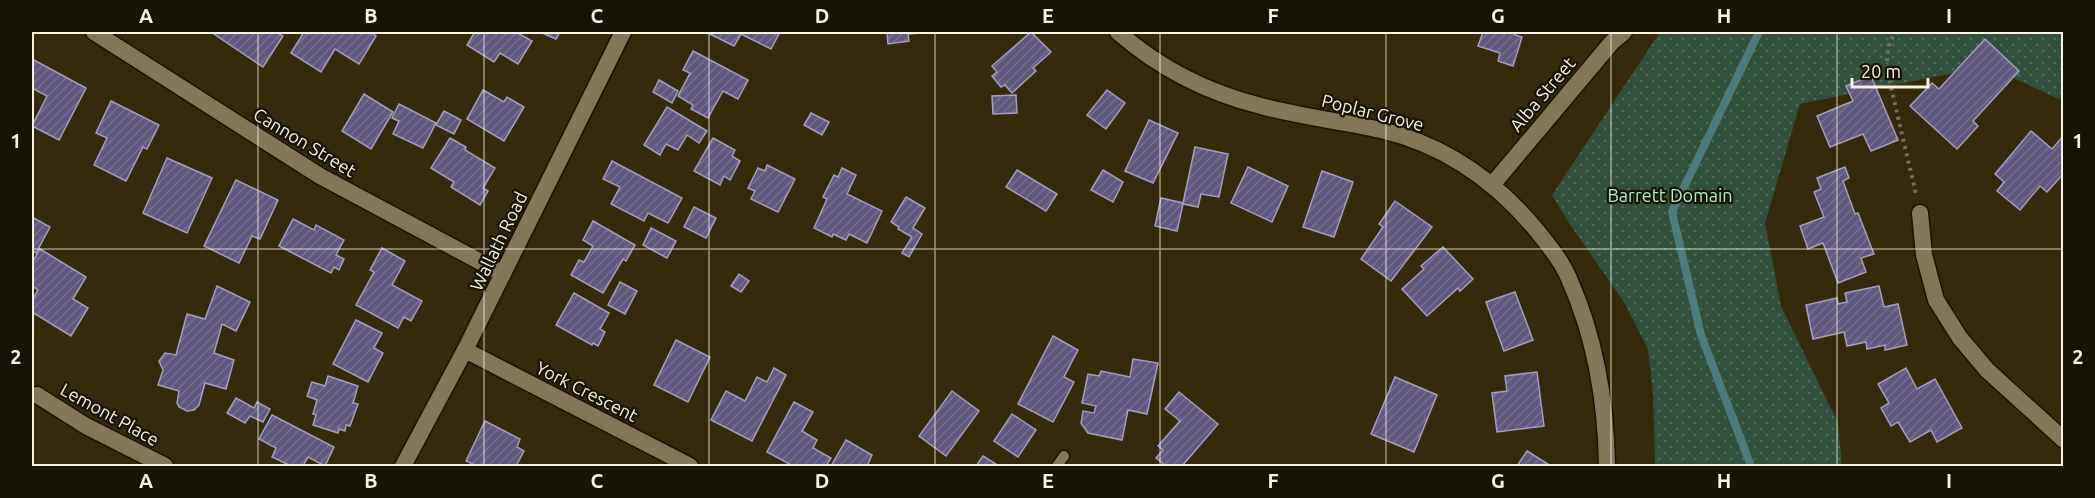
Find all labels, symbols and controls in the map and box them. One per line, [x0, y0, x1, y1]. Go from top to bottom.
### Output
text: A [139, 4, 153, 27]
text: B [364, 4, 378, 27]
text: C [591, 4, 604, 27]
text: D [815, 4, 829, 27]
text: E [1042, 4, 1054, 27]
text: F [1267, 4, 1279, 27]
text: G [1491, 4, 1505, 27]
text: H [1717, 4, 1731, 27]
text: I [1946, 4, 1952, 27]
scale bar [1852, 51, 1928, 89]
street label: Alba Street [1505, 53, 1579, 135]
text: 20 m [1861, 61, 1901, 81]
street label: Poplar Grove [1320, 90, 1426, 134]
street label: Cannon Street [250, 104, 360, 180]
text: 1 [10, 129, 22, 152]
text: 1 [2072, 129, 2084, 152]
park label: Barrett Domain [1607, 185, 1733, 205]
street label: Wallath Road [466, 188, 530, 294]
text: 2 [10, 345, 22, 368]
text: 2 [2072, 345, 2084, 368]
street label: York Crescent [533, 357, 641, 425]
street label: Lemont Place [57, 379, 163, 449]
text: A [139, 469, 153, 492]
text: B [364, 469, 378, 492]
text: C [591, 469, 604, 492]
text: D [815, 469, 829, 492]
text: E [1042, 469, 1054, 492]
text: F [1267, 469, 1279, 492]
text: G [1491, 469, 1505, 492]
text: H [1717, 469, 1731, 492]
text: I [1946, 469, 1952, 492]

